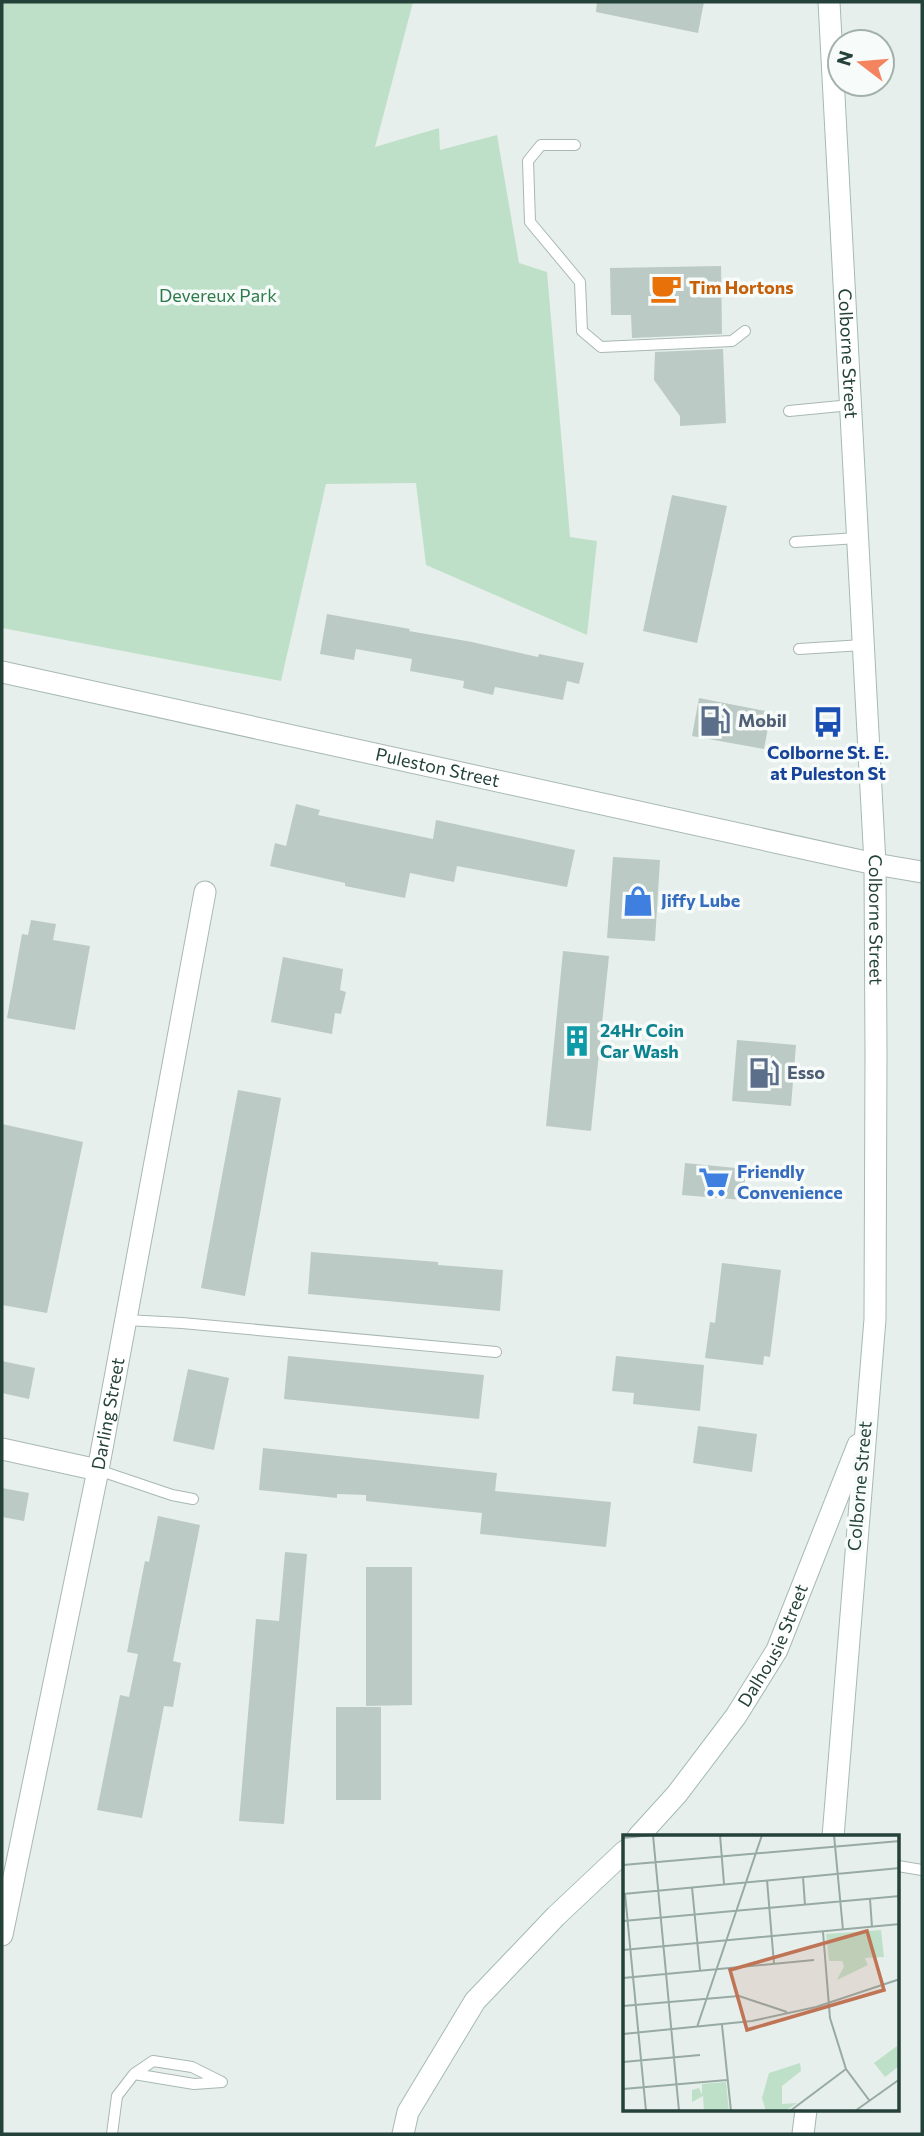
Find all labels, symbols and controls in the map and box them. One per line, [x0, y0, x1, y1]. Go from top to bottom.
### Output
north arrow [826, 28, 896, 98]
text: N [831, 48, 857, 68]
cafe icon: Tim Hortons [649, 271, 683, 305]
place label: Tim Hortons [689, 276, 794, 298]
park label: Devereux Park [159, 284, 277, 306]
street label: Colborne Street [834, 288, 863, 419]
fuel station icon: Mobil [698, 704, 732, 738]
bus stop icon: Colborne St. E. at Puleston St [811, 705, 845, 739]
place label: Mobil [738, 709, 787, 731]
place label: Colborne St. E. at Puleston St [767, 741, 889, 784]
street label: Puleston Street [374, 743, 502, 791]
street label: Colborne Street [865, 854, 888, 985]
shop icon: Jiffy Lube [621, 884, 655, 918]
place label: Jiffy Lube [661, 889, 740, 911]
place label: 24Hr Coin Car Wash [600, 1019, 684, 1062]
building icon: 24Hr Coin Car Wash [560, 1024, 594, 1058]
fuel station icon: Esso [747, 1056, 781, 1090]
place label: Esso [787, 1061, 825, 1083]
place label: Friendly Convenience [737, 1160, 843, 1203]
supermarket icon: Friendly Convenience [697, 1165, 731, 1199]
street label: Darling Street [86, 1356, 129, 1471]
street label: Colborne Street [842, 1420, 876, 1552]
street label: Dalhousie Street [732, 1580, 812, 1711]
inset map [623, 1835, 900, 2112]

